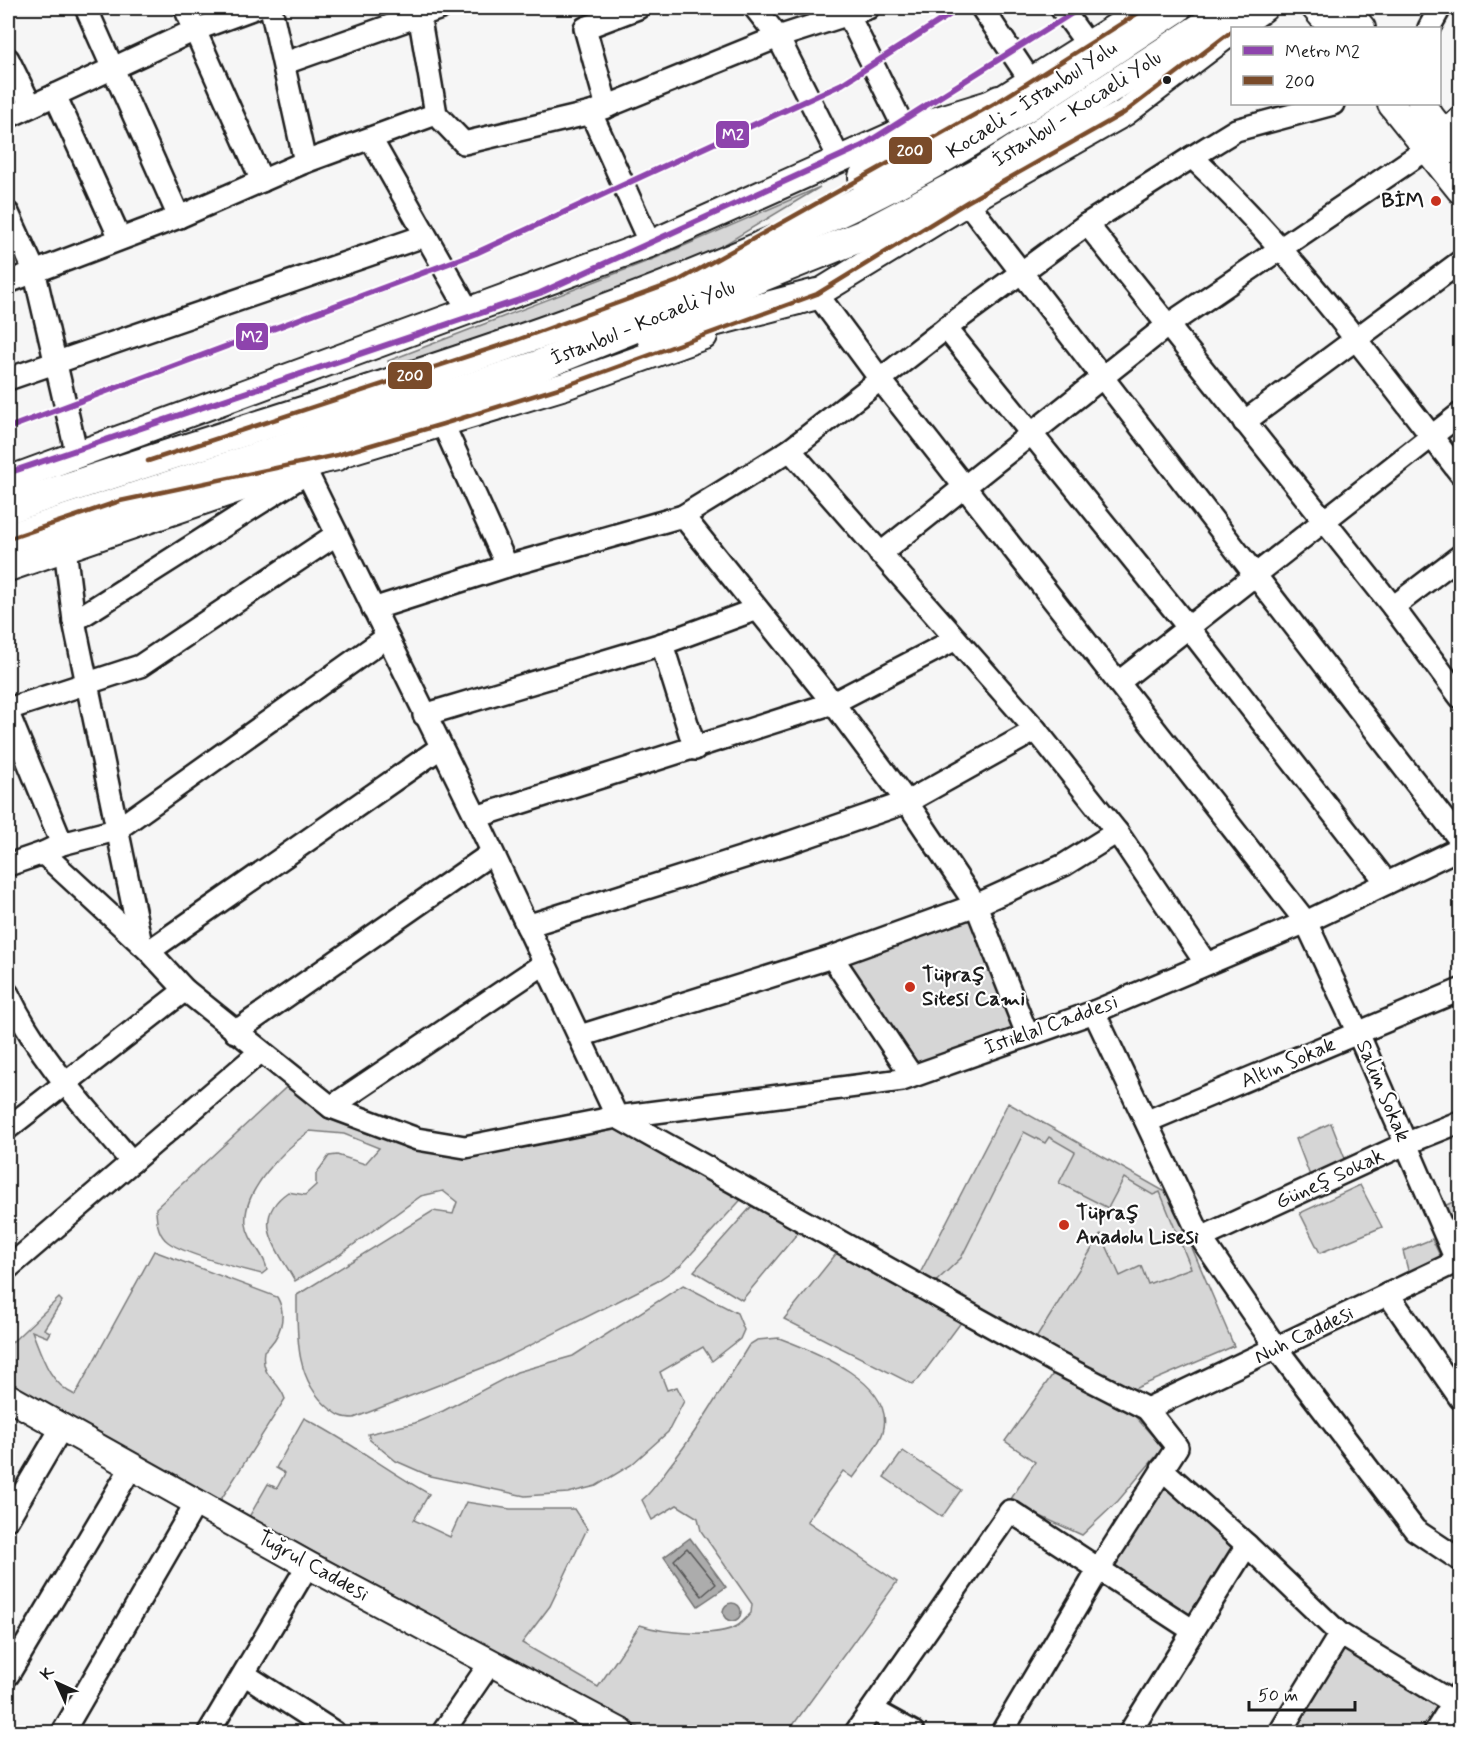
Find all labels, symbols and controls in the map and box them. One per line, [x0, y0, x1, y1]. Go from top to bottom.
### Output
legend [1231, 27, 1441, 105]
street label: Kocaeli - İstanbul Yolu [941, 34, 1123, 166]
text: Metro M2 [1285, 40, 1360, 64]
street label: İstanbul - Kocaeli Yolu [987, 44, 1167, 174]
text: 200 [1285, 70, 1315, 94]
unlabelled marker [1161, 74, 1173, 86]
line badge: M2 [715, 120, 750, 149]
text: M2 [722, 125, 744, 146]
line badge: 200 [888, 136, 933, 165]
text: 200 [897, 141, 923, 162]
place label: BİM [1381, 187, 1424, 215]
marker: BİM [1429, 194, 1443, 208]
street label: İstanbul - Kocaeli Yolu [547, 273, 739, 373]
line badge: M2 [235, 322, 269, 351]
text: M2 [241, 327, 263, 348]
line badge: 200 [387, 361, 433, 390]
text: 200 [397, 366, 423, 387]
place label: Tüpraş Sitesi Cami [922, 961, 1025, 1013]
marker: Tüpraş Sitesi Cami [903, 980, 917, 994]
street label: İstiklal Caddesi [980, 988, 1122, 1062]
street label: Altın Sokak [1236, 1030, 1340, 1095]
street label: Salim Sokak [1349, 1036, 1417, 1147]
street label: Güneş Sokak [1271, 1142, 1389, 1216]
place label: Tüpraş Anadolu Lisesi [1076, 1199, 1199, 1251]
marker: Tüpraş Anadolu Lisesi [1057, 1218, 1071, 1232]
street label: Nuh Caddesi [1250, 1299, 1359, 1371]
street label: Tuğrul Caddesi [252, 1524, 374, 1608]
north arrow [27, 1653, 87, 1713]
text: K [36, 1662, 59, 1685]
scale bar [1249, 1674, 1356, 1712]
text: 50 m [1258, 1684, 1298, 1708]

